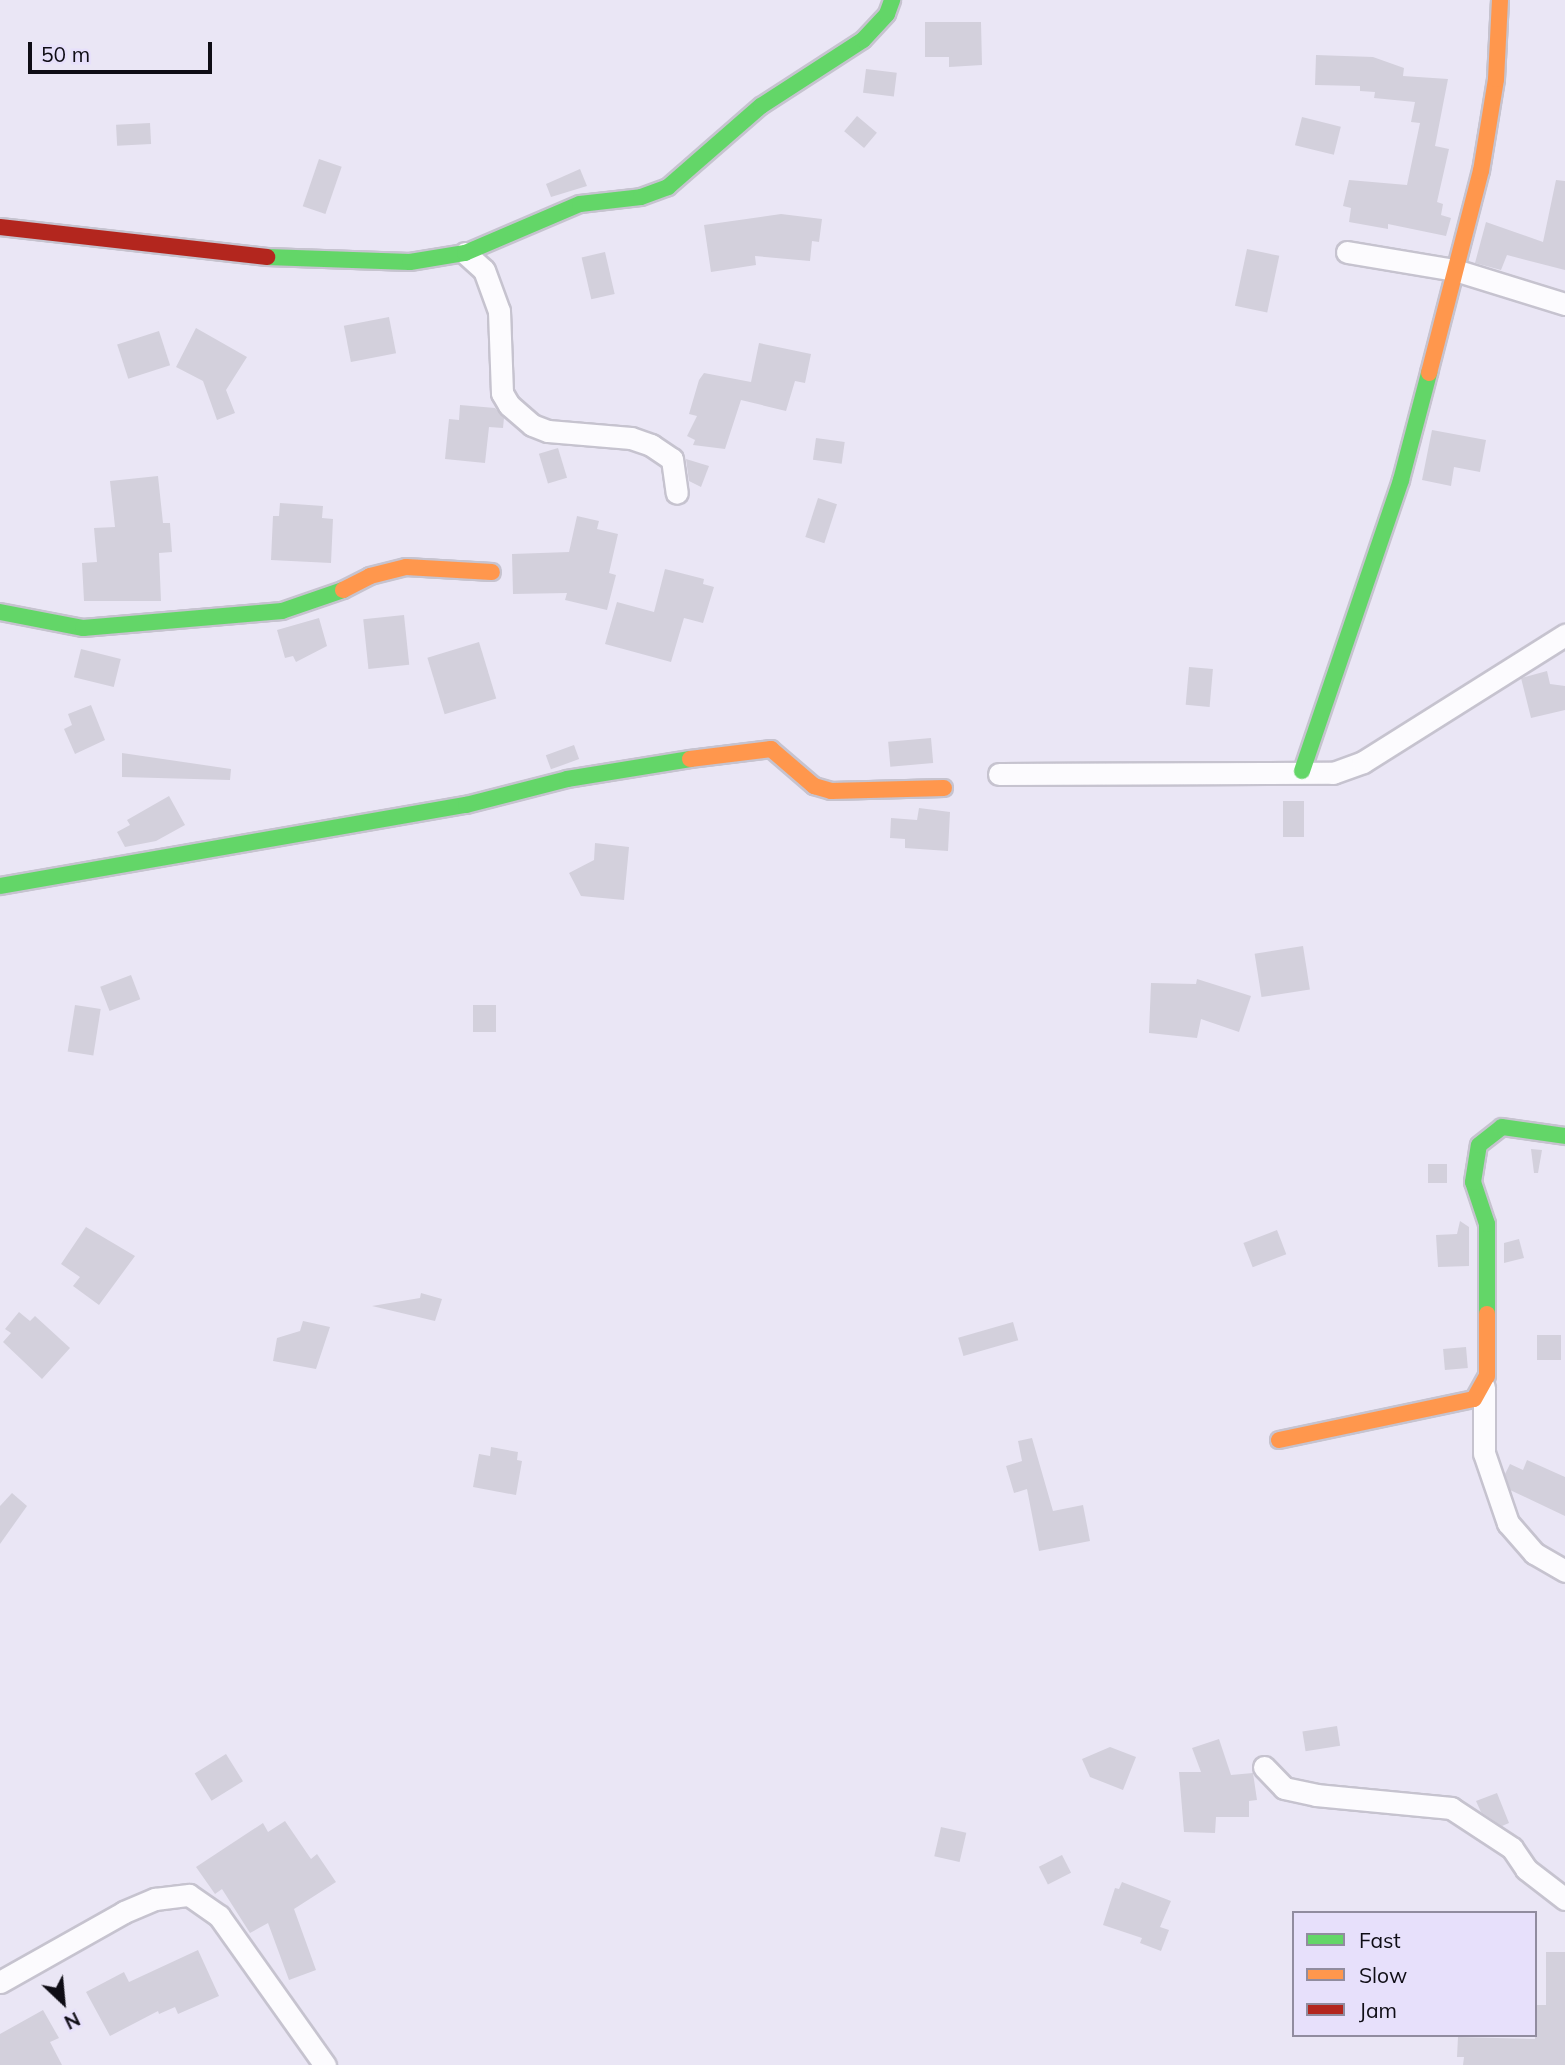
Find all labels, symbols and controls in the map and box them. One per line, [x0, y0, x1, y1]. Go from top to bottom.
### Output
scale bar [32, 28, 215, 72]
text: 50 m [41, 41, 90, 67]
legend [1292, 1911, 1537, 2037]
text: Fast [1359, 1927, 1401, 1953]
text: Slow [1359, 1962, 1407, 1988]
north arrow [28, 1967, 98, 2037]
text: Jam [1359, 1997, 1397, 2023]
text: N [60, 2007, 84, 2035]

